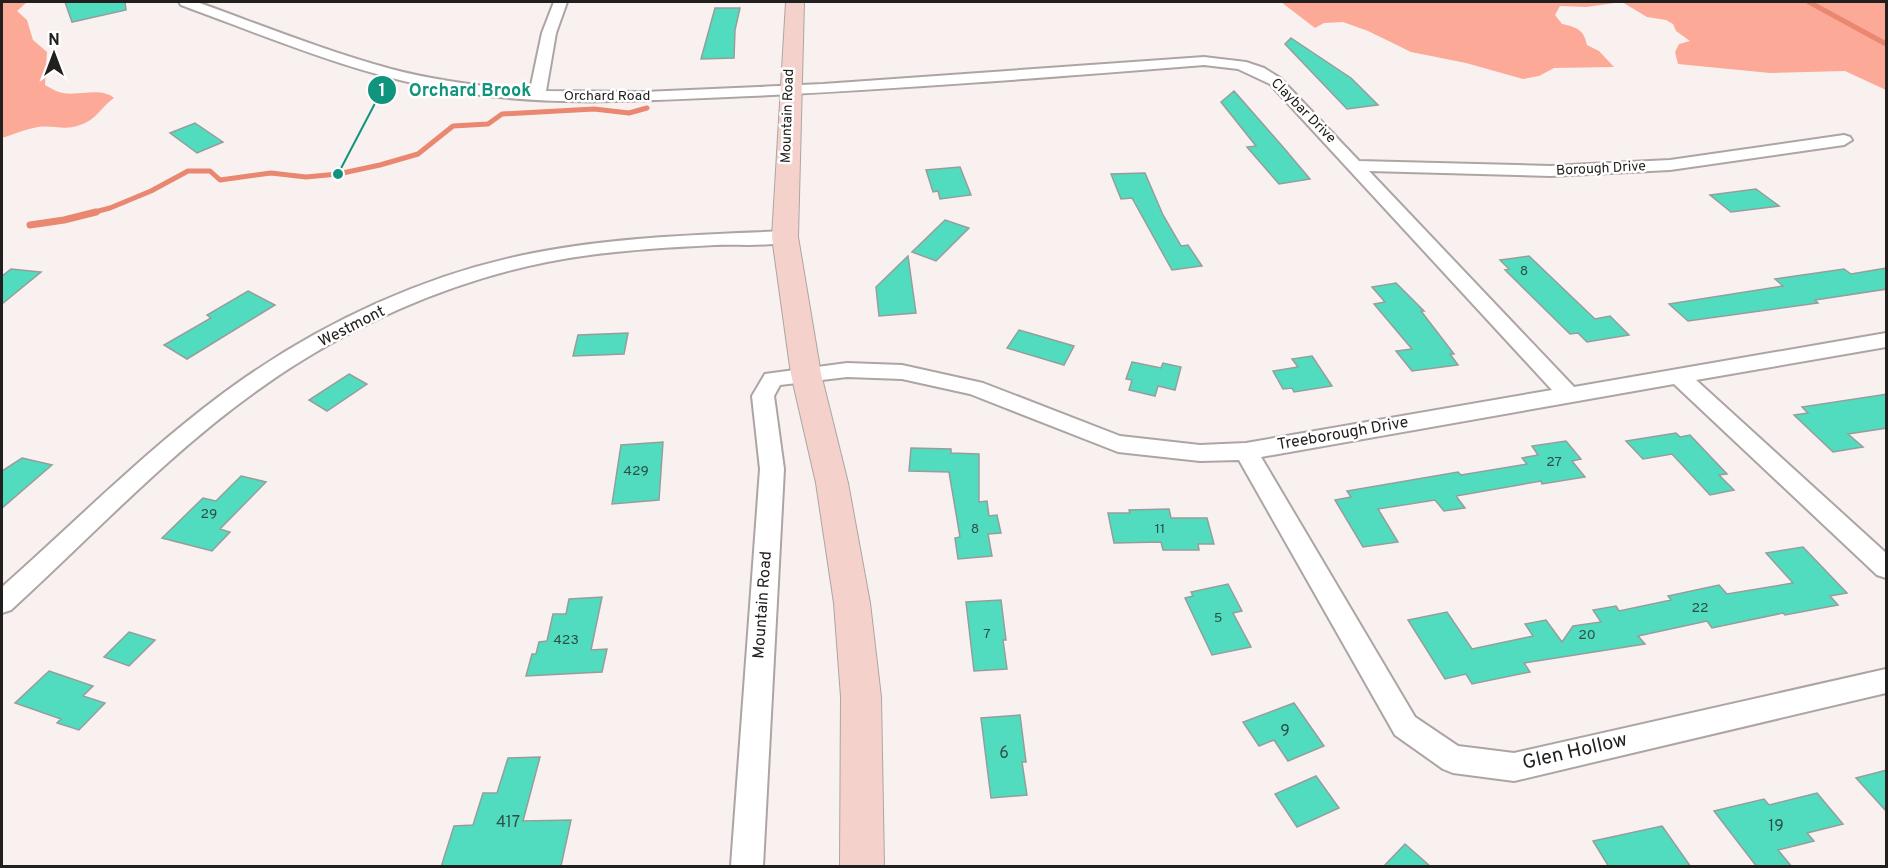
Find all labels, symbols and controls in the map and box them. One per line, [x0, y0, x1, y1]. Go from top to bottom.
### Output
north arrow [24, 24, 84, 84]
text: N [48, 31, 60, 51]
street label: Mountain Road [778, 69, 798, 163]
callout: Orchard Brook [367, 72, 544, 108]
street label: Claybar Drive [1267, 75, 1339, 147]
text: 1 [378, 80, 386, 103]
text: Orchard Brook [409, 80, 531, 103]
street label: Orchard Road [564, 88, 650, 105]
street label: Borough Drive [1556, 158, 1646, 180]
house number: 8 [1520, 263, 1528, 280]
street label: Westmont [315, 302, 389, 352]
street label: Treeborough Drive [1276, 413, 1410, 455]
house number: 27 [1546, 454, 1562, 471]
house number: 429 [623, 463, 649, 480]
house number: 29 [201, 506, 217, 523]
house number: 8 [971, 521, 979, 538]
house number: 11 [1155, 521, 1165, 538]
street label: Mountain Road [749, 550, 777, 660]
house number: 22 [1691, 600, 1709, 617]
house number: 5 [1214, 610, 1222, 627]
house number: 7 [983, 626, 991, 643]
house number: 20 [1578, 627, 1596, 644]
house number: 423 [553, 632, 579, 649]
house number: 9 [1280, 722, 1290, 742]
street label: Glen Hollow [1520, 727, 1630, 777]
house number: 6 [999, 744, 1009, 764]
house number: 417 [496, 813, 520, 833]
house number: 19 [1768, 817, 1784, 837]

